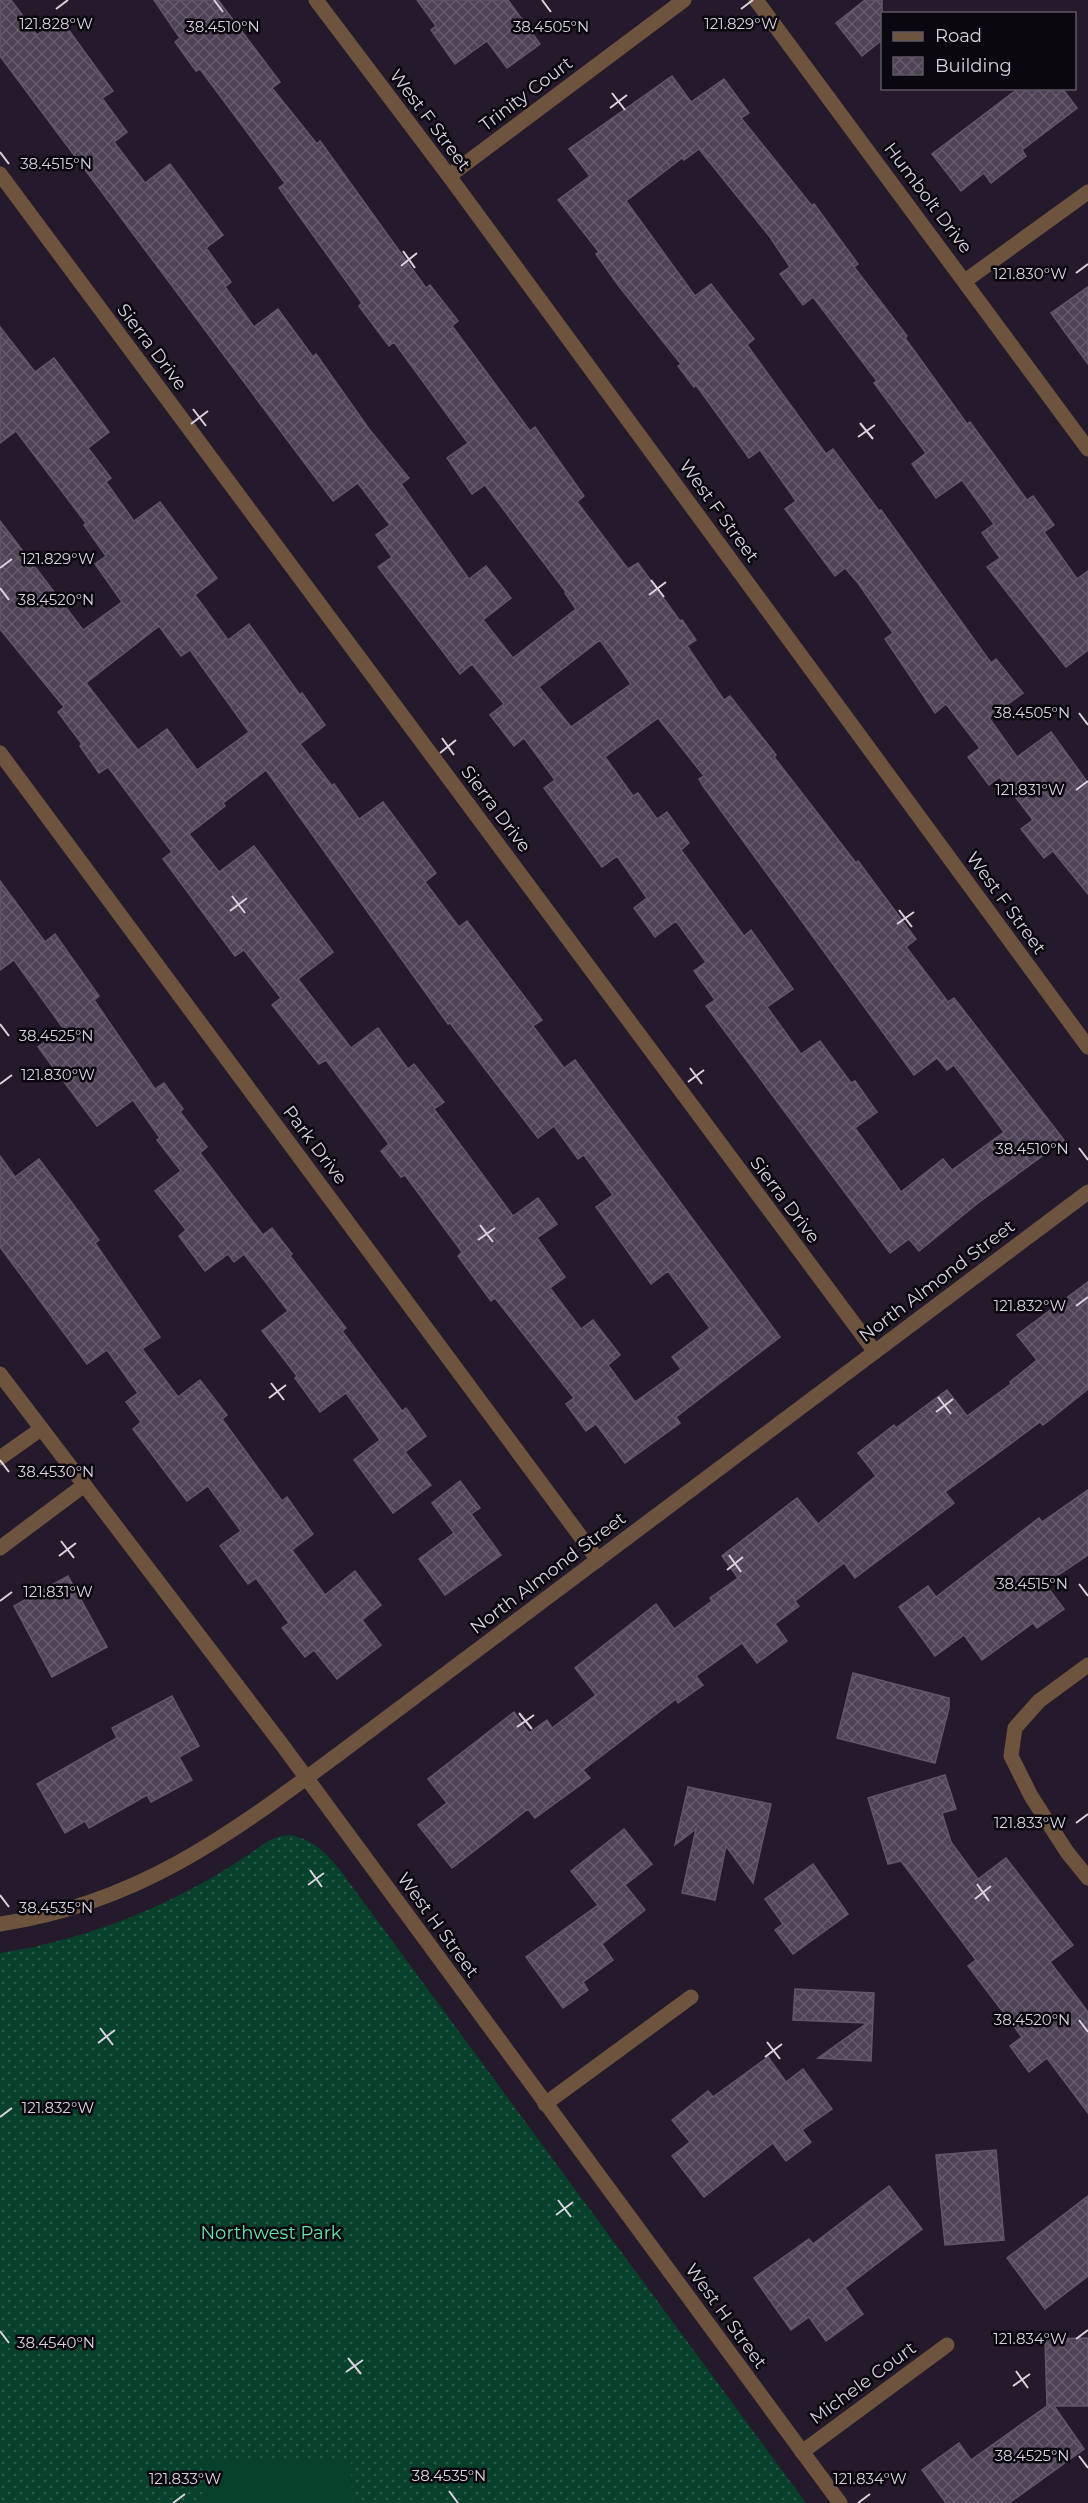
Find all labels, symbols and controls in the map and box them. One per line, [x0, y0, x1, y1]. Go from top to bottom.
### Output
legend [881, 12, 1076, 90]
text: 121.828°W [19, 14, 93, 33]
text: 121.829°W [704, 14, 778, 33]
text: 38.4510°N [186, 17, 260, 36]
text: 38.4505°N [513, 17, 589, 36]
text: Road [935, 25, 982, 47]
street label: Trinity Court [475, 52, 577, 136]
text: Building [935, 55, 1012, 77]
street label: West F Street [385, 65, 475, 175]
street label: Humbolt Drive [879, 138, 977, 258]
text: 38.4515°N [20, 154, 92, 173]
text: 121.830°W [993, 264, 1067, 283]
street label: Sierra Drive [112, 299, 192, 395]
street label: West F Street [674, 456, 764, 566]
text: 121.829°W [21, 549, 95, 568]
text: 38.4520°N [18, 590, 94, 609]
text: 38.4505°N [994, 703, 1070, 722]
street label: Sierra Drive [456, 761, 536, 857]
text: 121.831°W [995, 780, 1065, 799]
street label: West F Street [961, 848, 1051, 958]
text: 38.4525°N [19, 1026, 93, 1045]
text: 121.830°W [21, 1065, 95, 1084]
street label: Park Drive [278, 1101, 352, 1189]
text: 38.4510°N [995, 1139, 1069, 1158]
street label: Sierra Drive [745, 1152, 825, 1248]
street label: North Almond Street [855, 1215, 1019, 1347]
text: 121.832°W [994, 1296, 1067, 1315]
text: 38.4530°N [18, 1462, 94, 1481]
street label: North Almond Street [466, 1507, 630, 1639]
text: 38.4515°N [996, 1574, 1068, 1593]
text: 121.831°W [23, 1582, 93, 1601]
text: 121.833°W [994, 1813, 1066, 1832]
street label: West H Street [393, 1868, 483, 1982]
text: 38.4535°N [19, 1898, 93, 1917]
text: 38.4520°N [994, 2010, 1070, 2029]
text: 121.832°W [22, 2098, 95, 2117]
park label: Northwest Park [200, 2222, 342, 2244]
street label: West H Street [681, 2259, 771, 2373]
text: 121.834°W [993, 2329, 1067, 2348]
text: 38.4540°N [17, 2333, 95, 2352]
street label: Michele Court [806, 2337, 920, 2429]
text: 38.4525°N [995, 2446, 1069, 2465]
text: 38.4535°N [412, 2466, 486, 2485]
text: 121.833°W [149, 2469, 221, 2488]
text: 121.834°W [833, 2469, 907, 2488]

